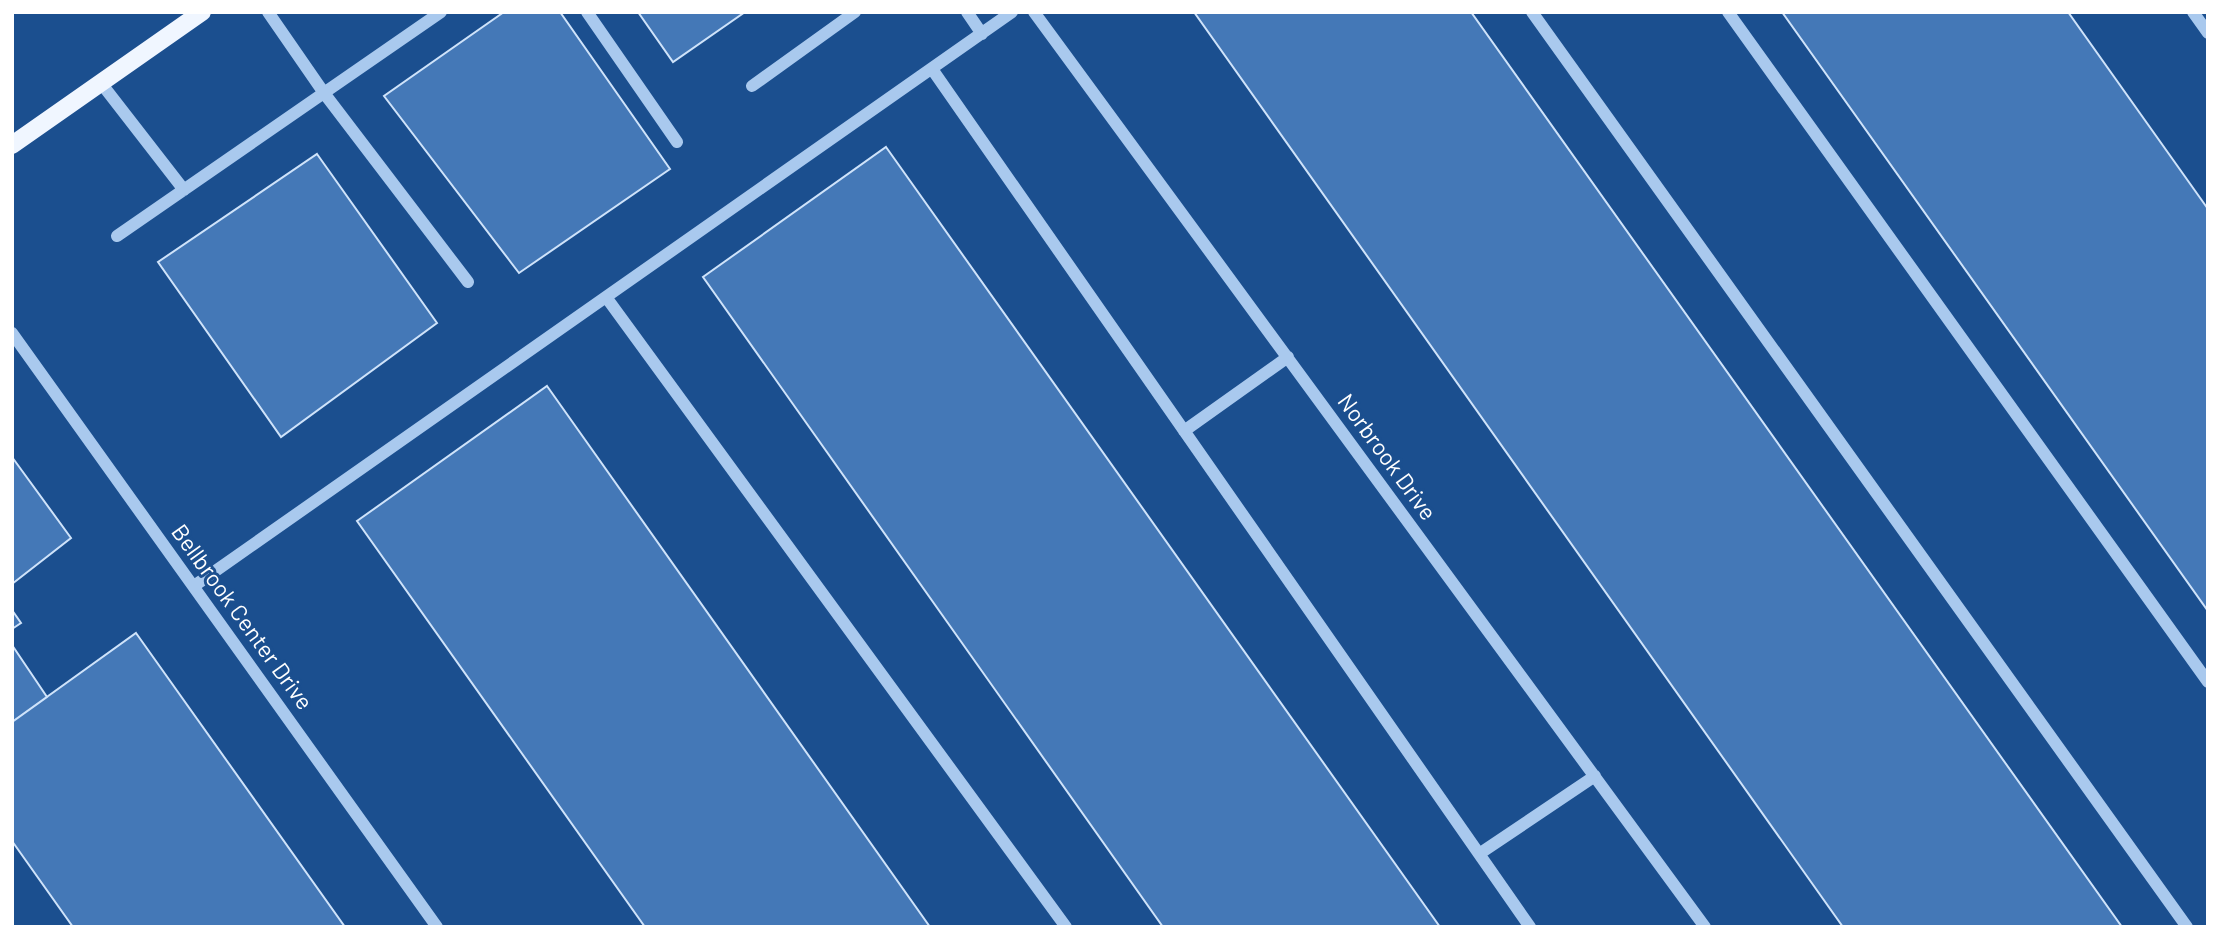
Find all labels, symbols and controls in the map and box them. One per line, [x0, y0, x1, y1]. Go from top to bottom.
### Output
street label: Norbrook Drive [1332, 388, 1443, 525]
street label: Bellbrook Center Drive [166, 518, 319, 715]

